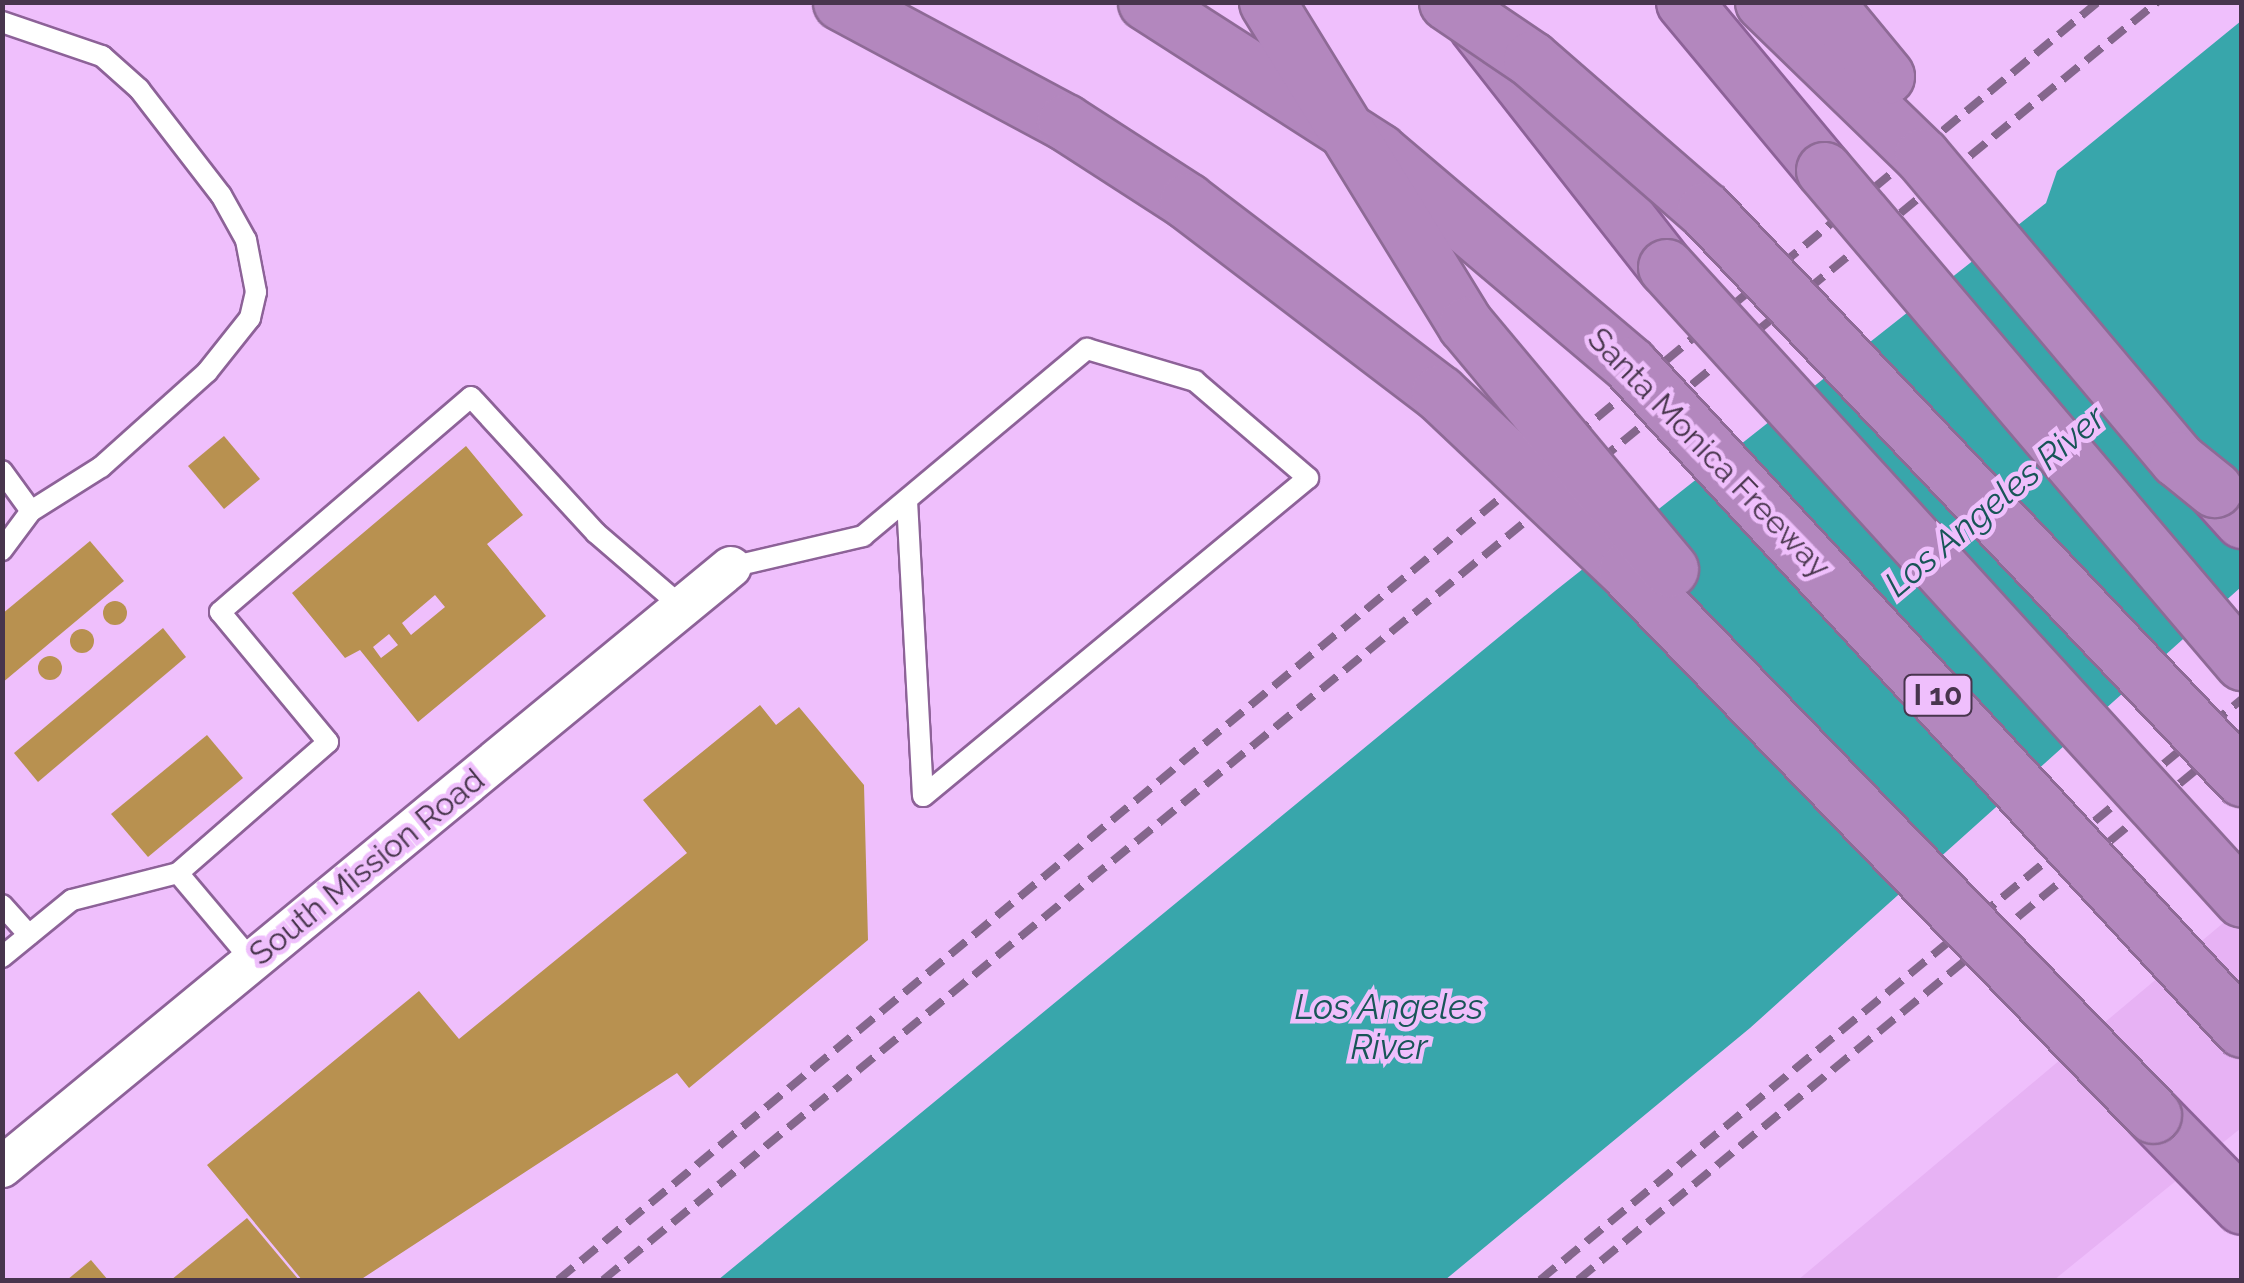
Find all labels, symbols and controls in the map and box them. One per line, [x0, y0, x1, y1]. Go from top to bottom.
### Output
street label: Santa Monica Freeway [1580, 320, 1838, 586]
water label: Los Angeles River [1876, 396, 2114, 606]
road number: I 10 [1903, 670, 1973, 720]
street label: South Mission Road [242, 761, 492, 973]
water label: Los Angeles River [1294, 986, 1484, 1068]

